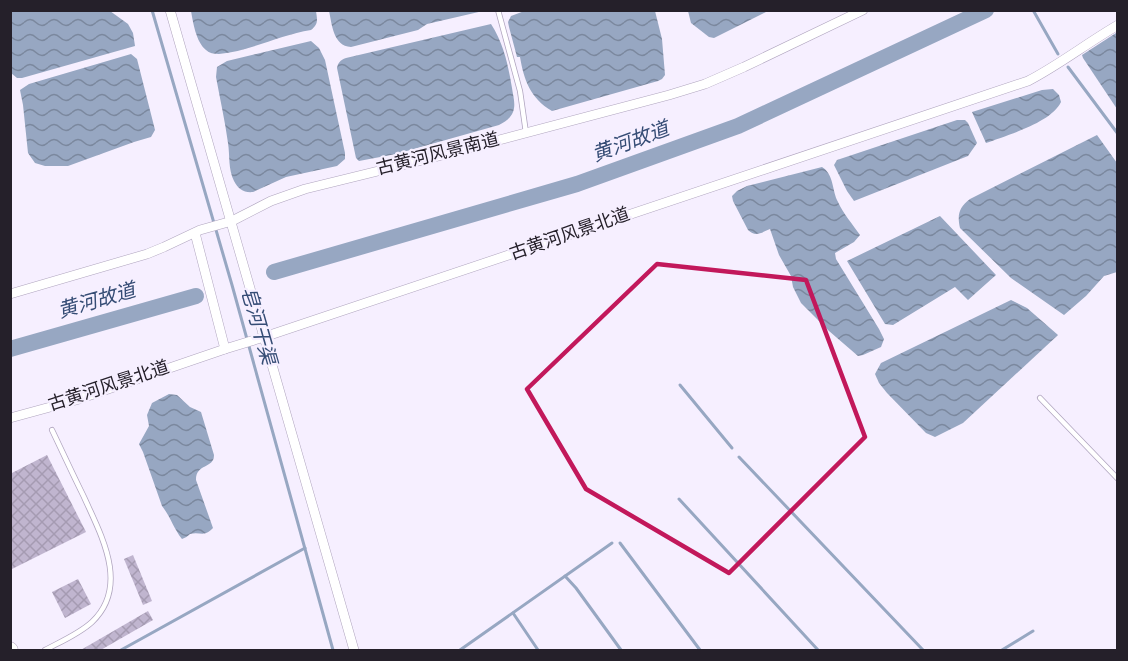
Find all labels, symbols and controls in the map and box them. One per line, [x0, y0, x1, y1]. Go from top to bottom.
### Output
water label: 黄河故道 [589, 116, 676, 169]
street label: 古黄河风景南道 [374, 129, 502, 181]
street label: 古黄河风景北道 [507, 204, 633, 266]
water label: 黄河故道 [55, 278, 142, 326]
water label: 皂河干渠 [233, 284, 281, 371]
street label: 古黄河风景北道 [46, 357, 172, 417]

